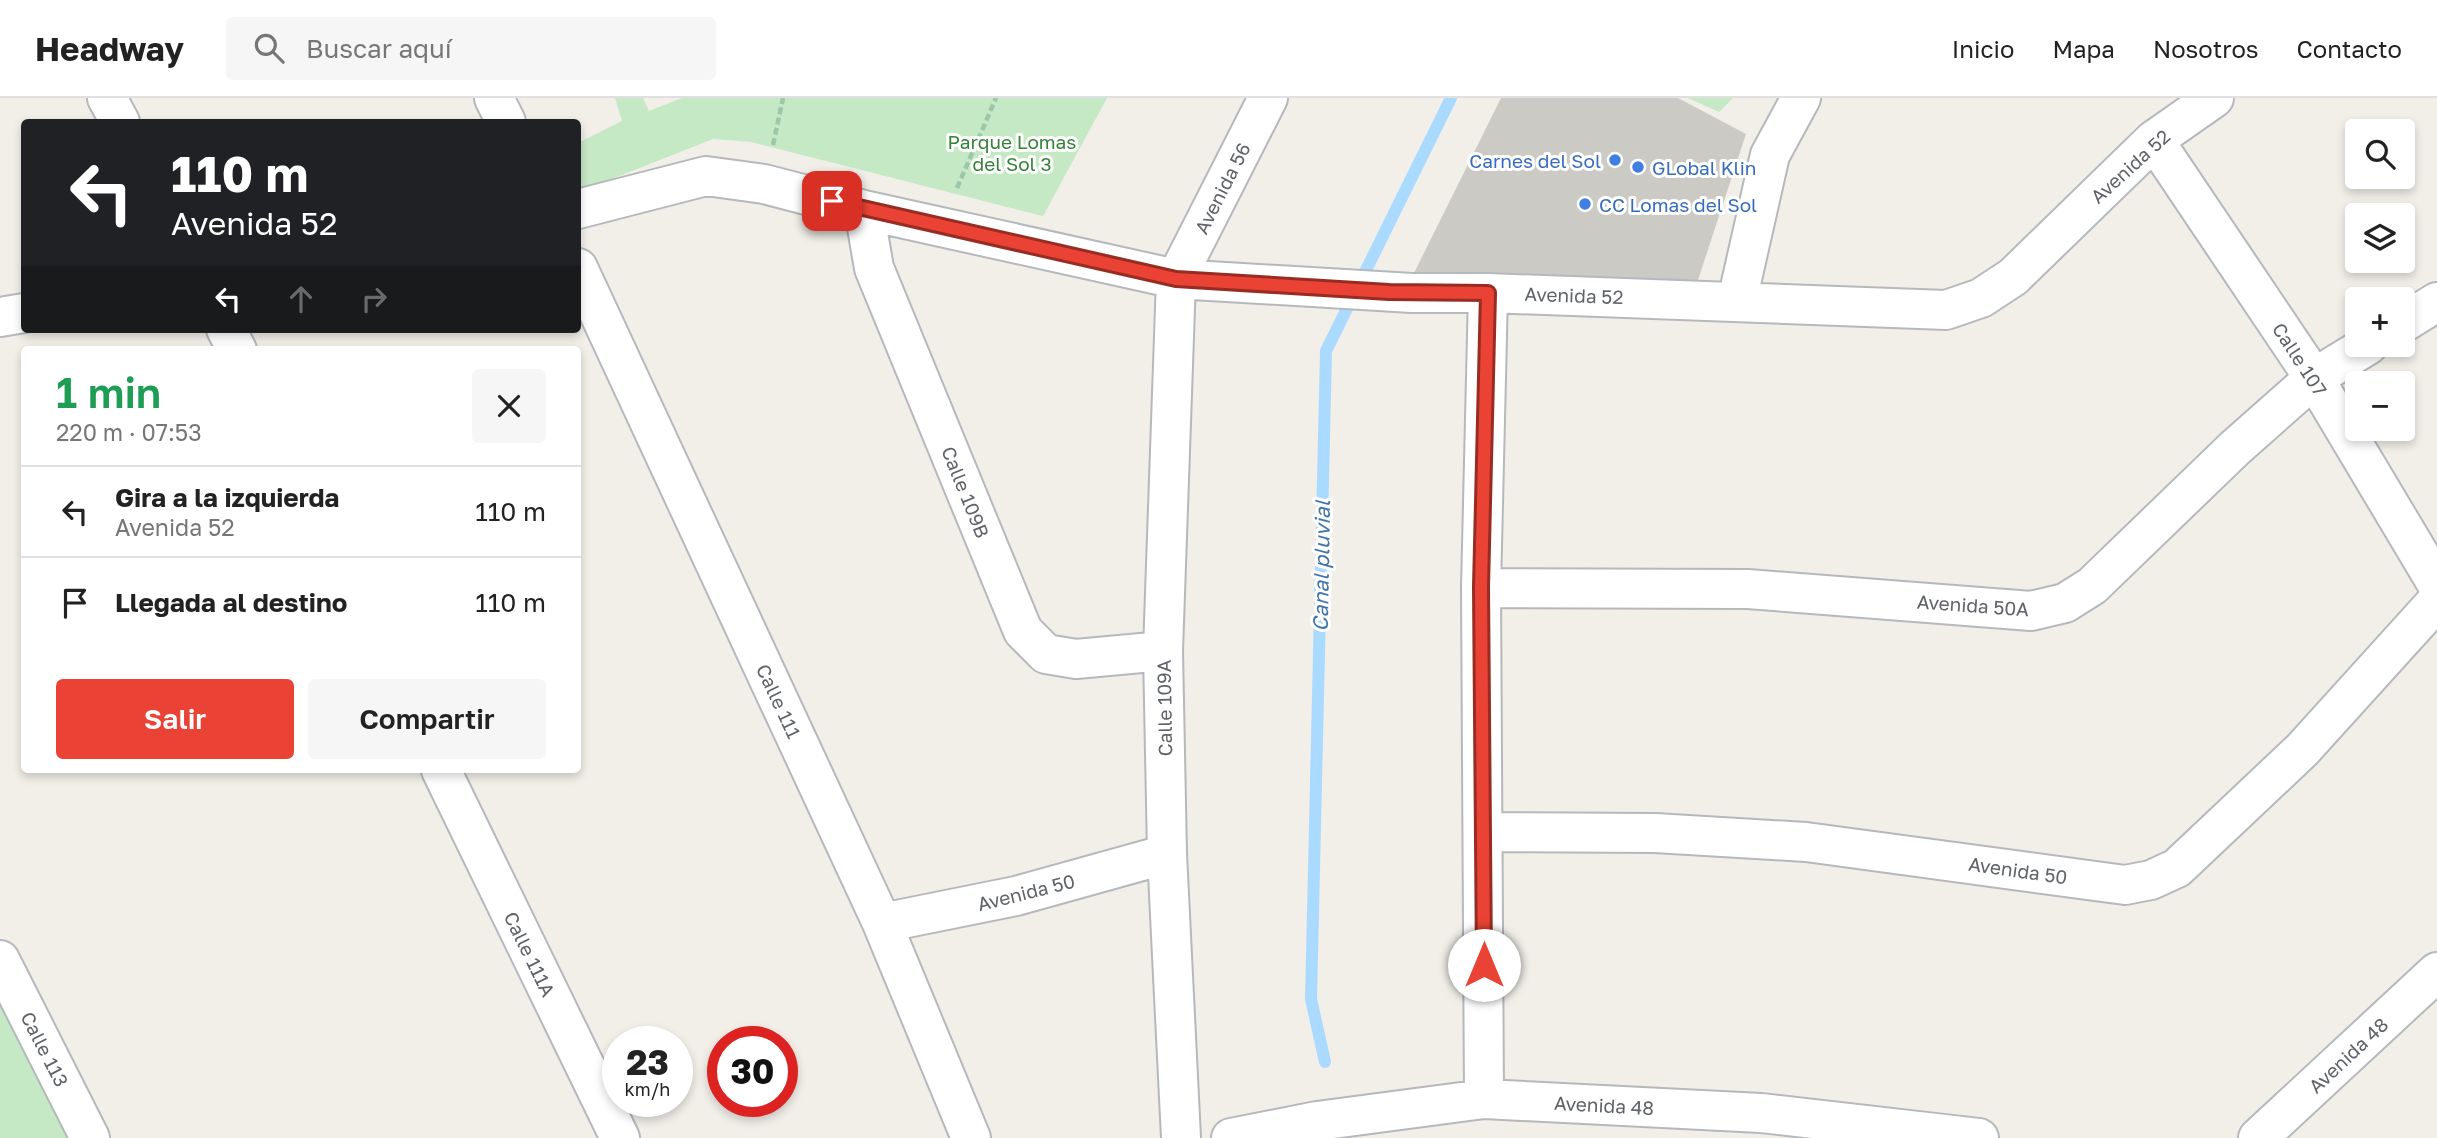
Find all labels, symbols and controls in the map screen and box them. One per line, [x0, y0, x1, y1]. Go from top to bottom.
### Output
search box [226, 17, 716, 80]
text: Headway [35, 29, 184, 68]
icon: search [250, 29, 288, 67]
text: Buscar aquí [306, 33, 452, 64]
text: Inicio [1952, 34, 2014, 63]
text: Mapa [2052, 34, 2115, 63]
text: Nosotros [2153, 34, 2259, 63]
text: Contacto [2297, 34, 2402, 63]
map controls [2345, 119, 2415, 441]
button: search [2345, 119, 2415, 189]
street label: Avenida 52 [2086, 124, 2174, 208]
park label: Parque Lomas del Sol 3 [948, 130, 1076, 175]
street label: Avenida 56 [1189, 139, 1255, 237]
text: 110 m [171, 144, 308, 203]
icon: left [56, 147, 147, 238]
place label: Carnes del Sol [1469, 149, 1601, 172]
marker: Carnes del Sol [1607, 152, 1623, 168]
place label: GLobal Klin [1652, 156, 1756, 179]
marker: GLobal Klin [1630, 159, 1646, 175]
pin [802, 171, 862, 231]
icon: arrive [813, 182, 851, 220]
place label: CC Lomas del Sol [1599, 193, 1757, 216]
marker: CC Lomas del Sol [1577, 196, 1593, 212]
button: layers [2345, 203, 2415, 273]
text: Avenida 52 [171, 204, 338, 242]
icon: left [209, 280, 247, 318]
icon: ahead [282, 280, 320, 318]
icon: right [355, 280, 393, 318]
street label: Avenida 52 [1524, 282, 1624, 308]
button: + [2345, 287, 2415, 357]
street label: Calle 107 [2268, 318, 2332, 400]
text: 1 min [56, 367, 161, 417]
button: close [472, 369, 546, 443]
button: − [2345, 371, 2415, 441]
text: 220 m · 07:53 [56, 418, 202, 446]
street label: Calle 109B [937, 443, 995, 541]
text: Gira a la izquierda [115, 482, 339, 513]
icon: left [56, 493, 94, 531]
text: 110 m [475, 496, 546, 527]
water label: Canal pluvial [1307, 499, 1335, 632]
text: Avenida 52 [115, 513, 235, 541]
icon: arrive [56, 584, 94, 622]
text: Llegada al destino [115, 587, 347, 618]
text: 110 m [475, 587, 546, 618]
street label: Avenida 50A [1916, 590, 2030, 620]
street label: Calle 109A [1152, 659, 1176, 757]
street label: Calle 111 [752, 660, 806, 742]
button: Salir [56, 679, 294, 759]
button: Compartir [308, 679, 546, 759]
street label: Avenida 50 [1967, 852, 2069, 888]
street label: Avenida 50 [975, 869, 1077, 915]
street label: Calle 111A [500, 908, 561, 1001]
position arrow [1447, 928, 1521, 1002]
street label: Calle 113 [16, 1008, 74, 1090]
street label: Avenida 48 [2304, 1012, 2392, 1098]
speed limit sign: 30 [707, 1026, 798, 1117]
text: 23 [626, 1041, 669, 1083]
text: km/h [625, 1078, 670, 1100]
street label: Avenida 48 [1553, 1091, 1655, 1119]

